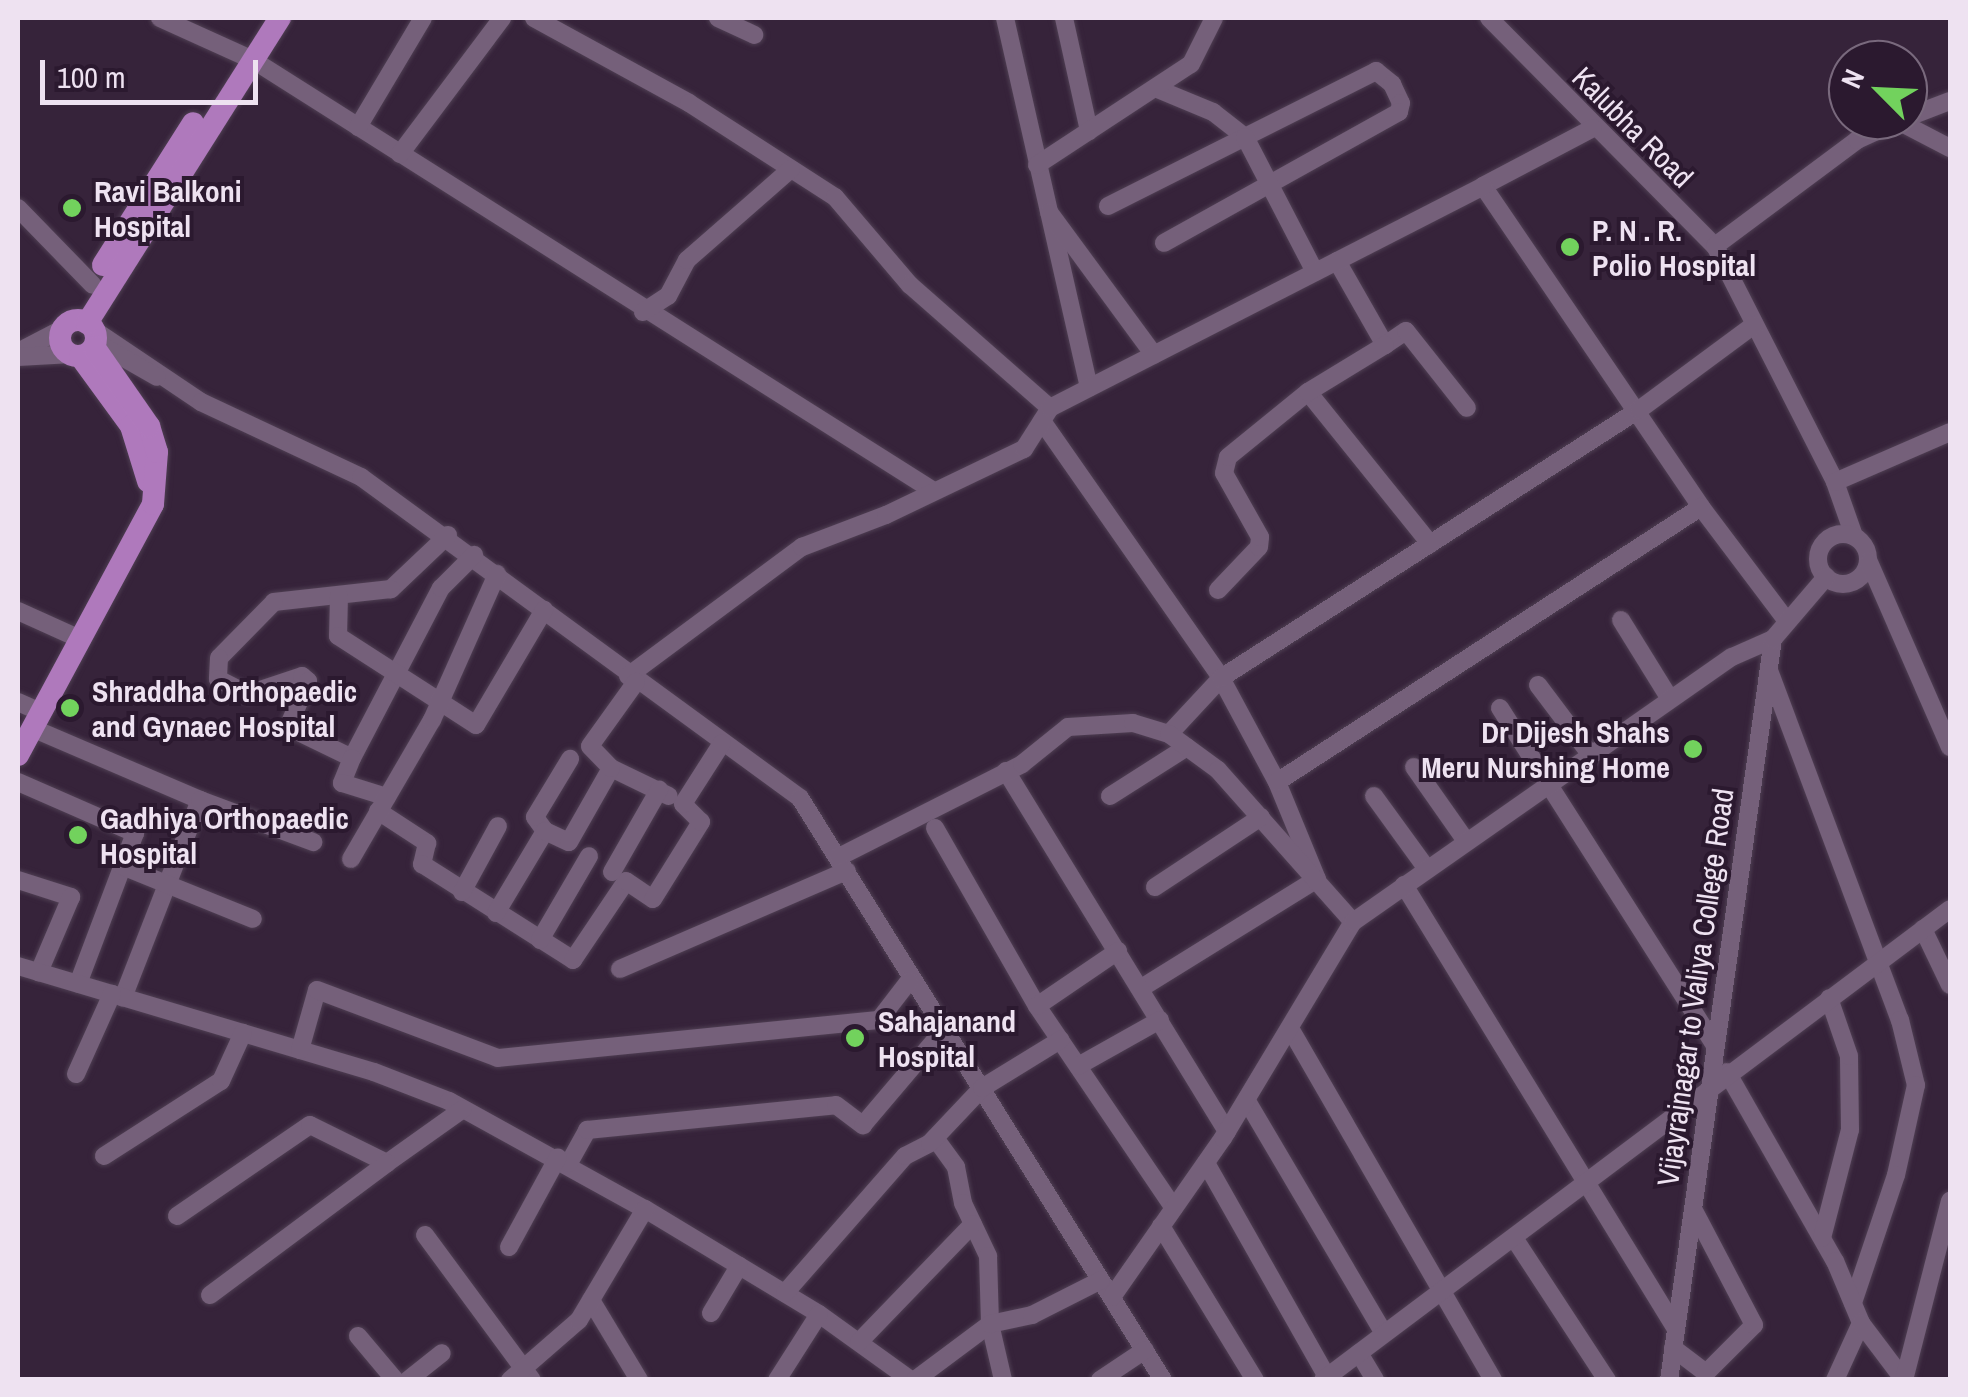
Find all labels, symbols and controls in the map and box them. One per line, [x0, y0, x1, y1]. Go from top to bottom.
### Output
scale bar [45, 40, 262, 102]
north arrow [1828, 40, 1928, 140]
text: 100 m [57, 57, 125, 97]
street label: Kalubha Road [1565, 59, 1701, 195]
text: N [1832, 63, 1873, 94]
place label: Ravi Balkoni Hospital [94, 173, 242, 244]
marker: Ravi Balkoni Hospital [59, 195, 85, 221]
place label: P. N . R. Polio Hospital [1592, 212, 1756, 282]
marker: P. N . R. Polio Hospital [1557, 234, 1583, 260]
place label: Shraddha Orthopaedic and Gynaec Hospital [92, 673, 357, 744]
marker: Shraddha Orthopaedic and Gynaec Hospital [57, 695, 83, 721]
place label: Dr Dijesh Shahs Meru Nurshing Home [1421, 714, 1670, 784]
marker: Dr Dijesh Shahs Meru Nurshing Home [1680, 736, 1706, 762]
street label: Vijayrajnagar to Valiya College Road [1649, 786, 1741, 1188]
place label: Gadhiya Orthopaedic Hospital [100, 800, 349, 870]
marker: Gadhiya Orthopaedic Hospital [65, 822, 91, 848]
place label: Sahajanand Hospital [878, 1003, 1016, 1074]
marker: Sahajanand Hospital [842, 1025, 868, 1051]

